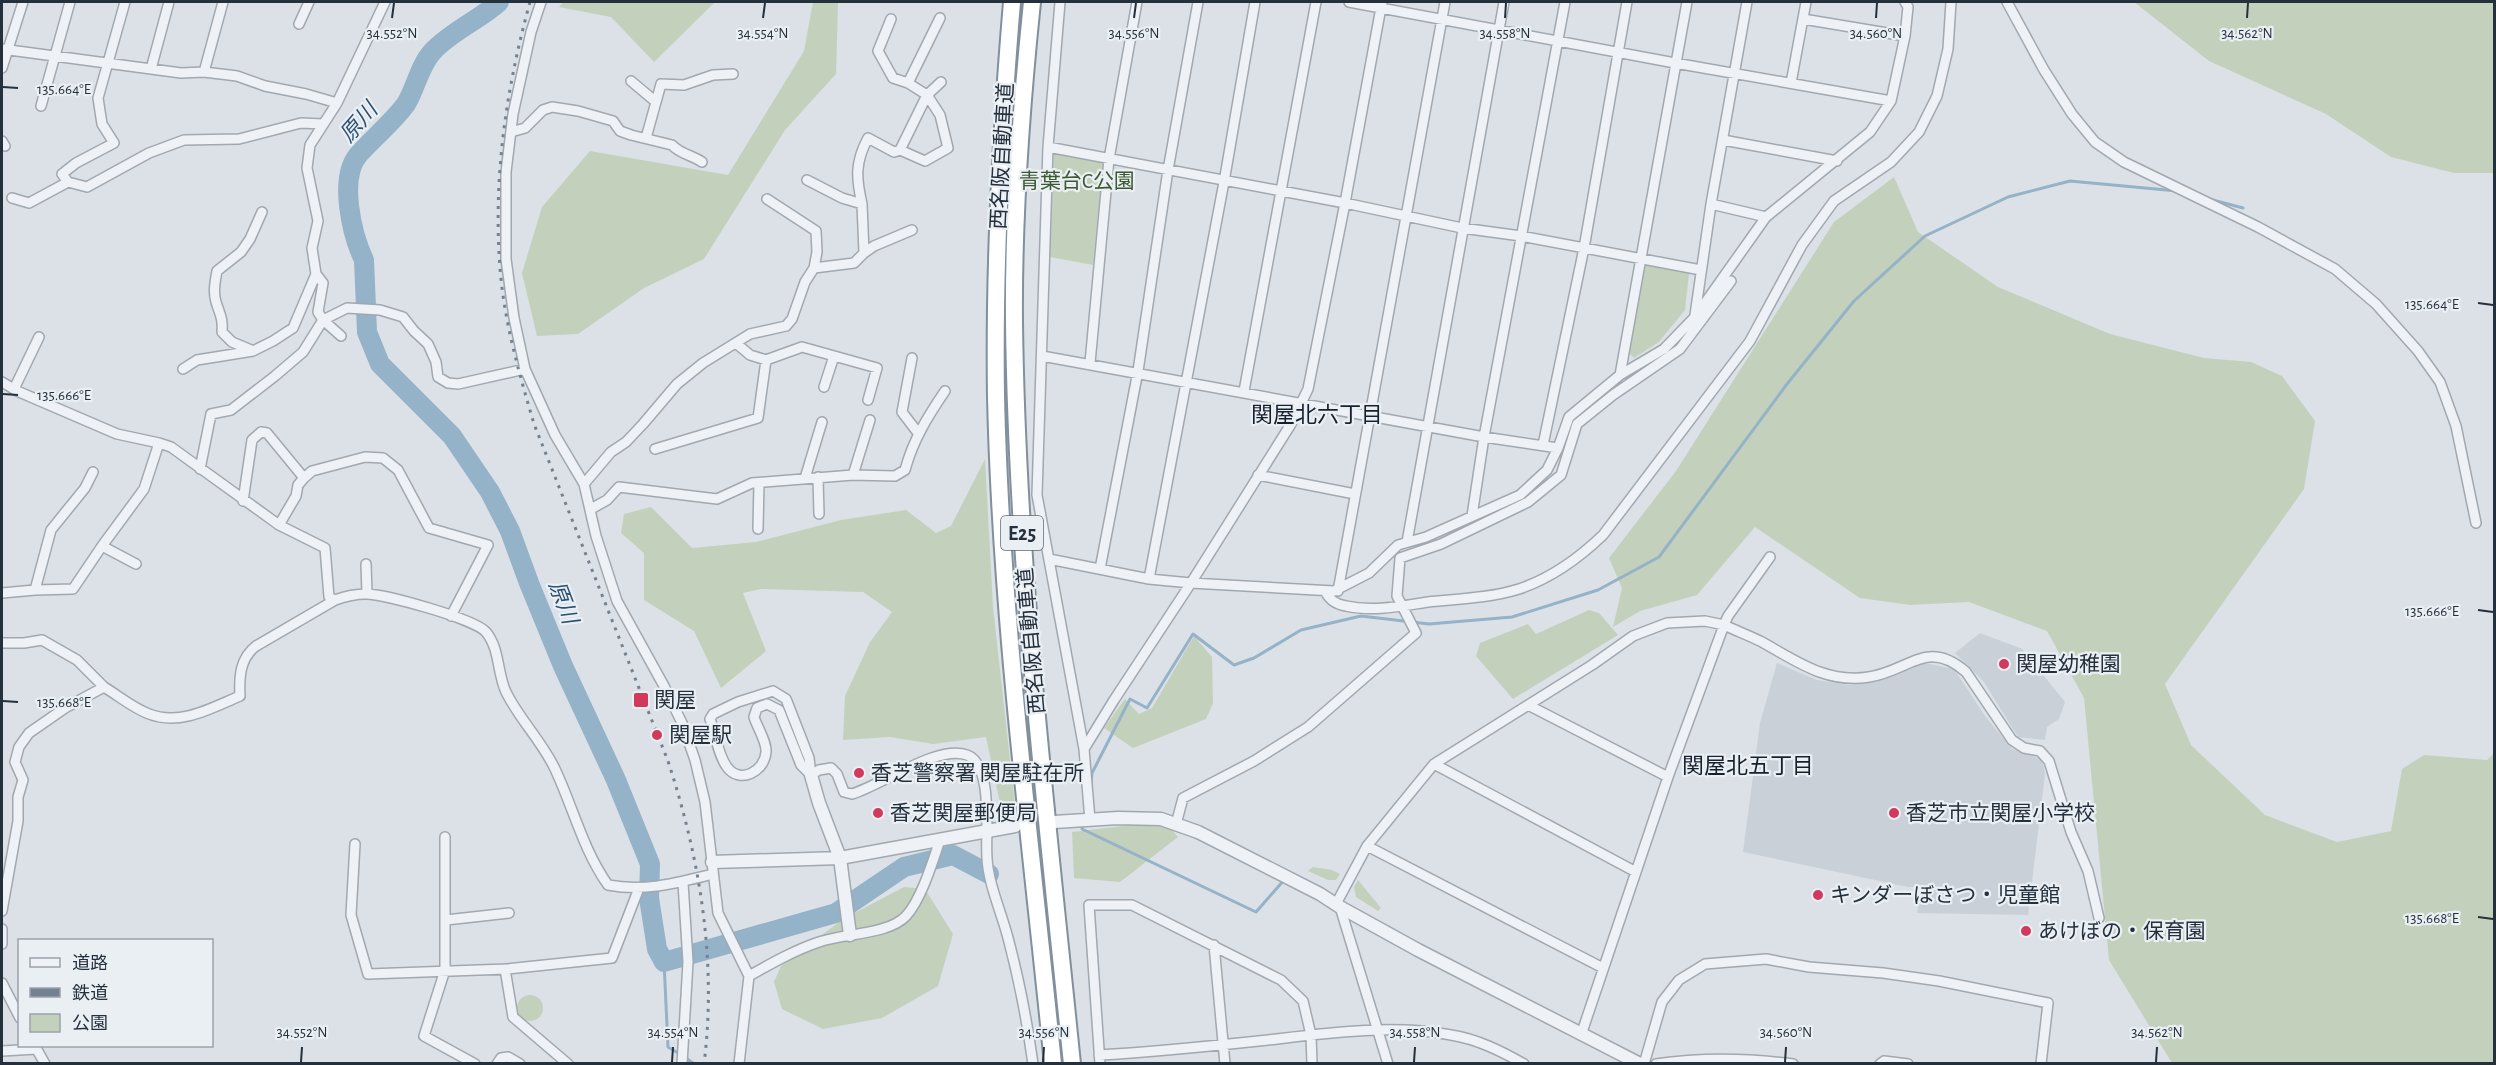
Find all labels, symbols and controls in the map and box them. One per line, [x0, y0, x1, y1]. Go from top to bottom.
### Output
text: 34.552°N [367, 26, 417, 41]
text: 34.554°N [737, 26, 789, 41]
text: 34.556°N [1108, 26, 1160, 41]
text: 34.558°N [1479, 26, 1531, 41]
text: 34.560°N [1850, 26, 1902, 41]
text: 34.562°N [2221, 26, 2273, 41]
text: 135.664°E [37, 82, 91, 97]
street label: 西名阪自動車道 [987, 82, 1017, 230]
water label: 原川 [336, 97, 383, 146]
park label: 青葉台C公園 [1019, 170, 1135, 192]
text: 135.664°E [2405, 297, 2459, 312]
text: 135.666°E [37, 388, 91, 403]
district label: 関屋北六丁目 [1251, 403, 1383, 426]
road number: E25 [1001, 516, 1043, 550]
street label: 西名阪自動車道 [1014, 567, 1048, 715]
water label: 原川 [545, 578, 582, 629]
text: 135.666°E [2405, 604, 2459, 619]
place label: 関屋幼稚園 [2016, 653, 2121, 675]
marker: 関屋幼稚園 [1997, 657, 2011, 671]
place label: 関屋 [654, 690, 696, 711]
marker: 関屋 [632, 691, 650, 709]
text: 135.668°E [37, 695, 91, 710]
place label: 関屋駅 [669, 725, 732, 746]
marker: 関屋駅 [650, 728, 664, 742]
district label: 関屋北五丁目 [1682, 754, 1814, 777]
place label: 香芝警察署 関屋駐在所 [871, 762, 1084, 784]
marker: 香芝警察署 関屋駐在所 [852, 766, 866, 780]
place label: 香芝関屋郵便局 [890, 802, 1037, 824]
place label: 香芝市立関屋小学校 [1906, 802, 2095, 824]
marker: 香芝関屋郵便局 [871, 806, 885, 820]
marker: 香芝市立関屋小学校 [1887, 806, 1901, 820]
place label: キンダーぼさつ・児童館 [1830, 884, 2060, 906]
marker: キンダーぼさつ・児童館 [1811, 888, 1825, 902]
text: 135.668°E [2405, 911, 2459, 926]
place label: あけぼの・保育園 [2038, 920, 2206, 942]
marker: あけぼの・保育園 [2019, 924, 2033, 938]
legend [18, 939, 213, 1047]
text: 道路 [72, 953, 108, 973]
text: 鉄道 [72, 983, 108, 1003]
text: 公園 [72, 1014, 108, 1033]
text: 34.552°N [277, 1025, 327, 1040]
text: 34.554°N [647, 1025, 699, 1040]
text: 34.556°N [1018, 1025, 1070, 1040]
text: 34.558°N [1389, 1025, 1441, 1040]
text: 34.560°N [1760, 1025, 1812, 1040]
text: 34.562°N [2131, 1025, 2183, 1040]

